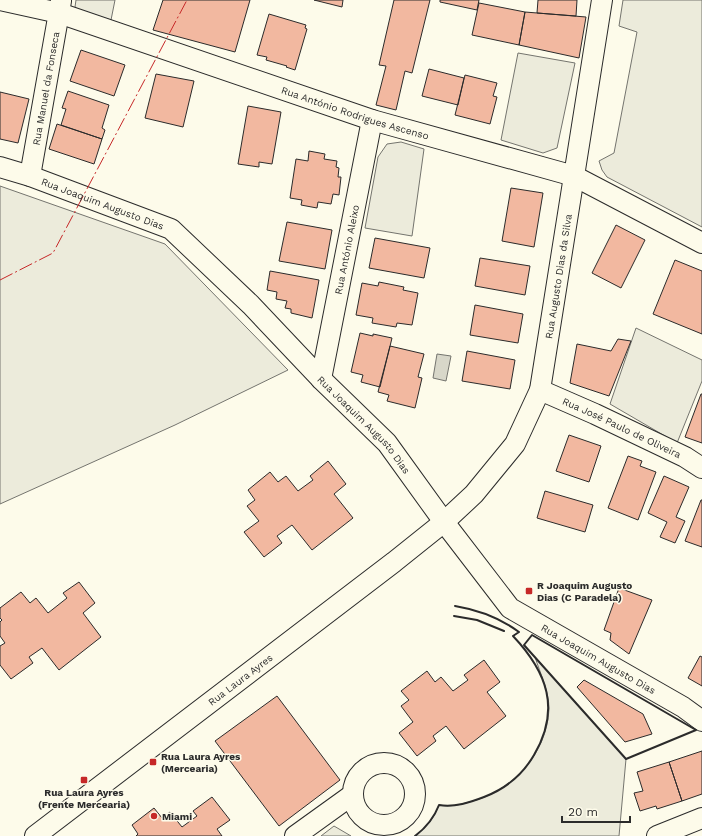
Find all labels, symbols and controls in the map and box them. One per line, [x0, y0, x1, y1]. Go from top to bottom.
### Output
street label: Rua Manuel da Fonseca [30, 30, 61, 146]
street label: Rua António Rodrigues Ascenso [280, 84, 430, 141]
street label: Rua Joaquim Augusto Dias [40, 175, 166, 231]
street label: Rua António Aleixo [332, 204, 361, 295]
street label: Rua Augusto Dias da Silva [543, 213, 573, 340]
street label: Rua Joaquim Augusto Dias [316, 373, 413, 475]
street label: Rua José Paulo de Oliveira [561, 395, 683, 460]
place label: R Joaquim Augusto Dias (C Paradela) [537, 580, 632, 603]
marker: R Joaquim Augusto Dias (C Paradela) [524, 586, 534, 596]
street label: Rua Joaquim Augusto Dias [539, 622, 658, 696]
street label: Rua Laura Ayres [206, 651, 274, 708]
place label: Rua Laura Ayres (Mercearia) [161, 751, 241, 774]
marker: Rua Laura Ayres (Mercearia) [148, 757, 158, 767]
marker: Rua Laura Ayres (Frente Mercearia) [79, 775, 89, 785]
place label: Rua Laura Ayres (Frente Mercearia) [38, 787, 130, 810]
scale bar [562, 798, 630, 824]
text: 20 m [568, 805, 598, 819]
marker: Miami [149, 811, 159, 821]
place label: Miami [162, 811, 192, 822]

